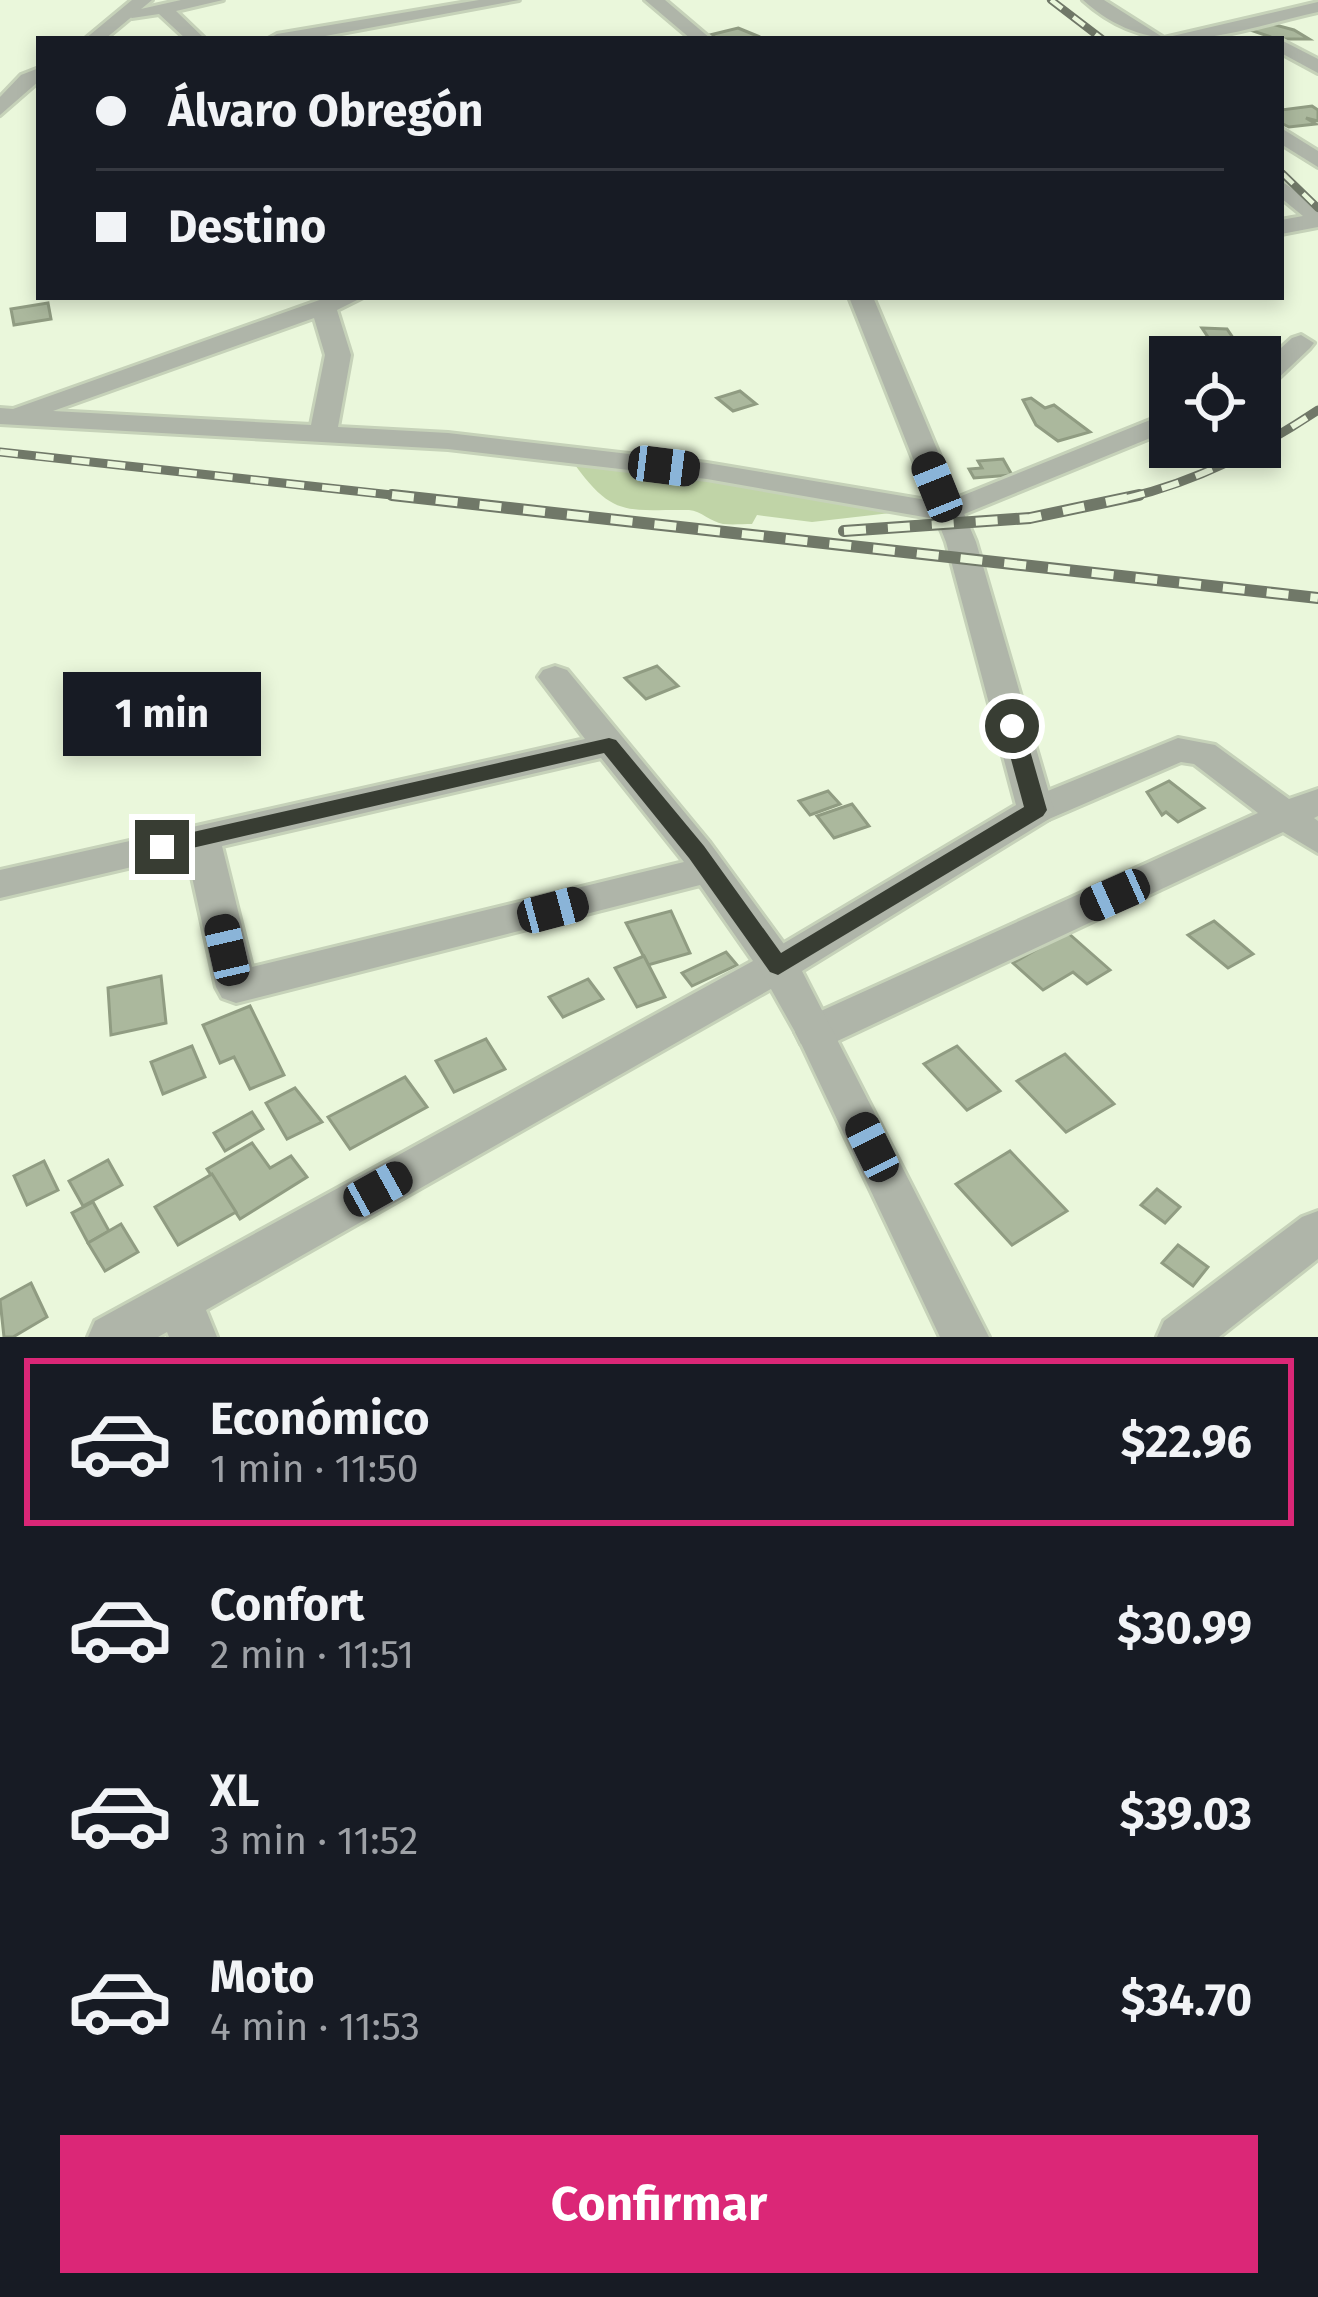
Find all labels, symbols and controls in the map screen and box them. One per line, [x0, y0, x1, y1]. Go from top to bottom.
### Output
text: Álvaro Obregón [168, 84, 483, 138]
text: Destino [168, 200, 326, 254]
map controls [1149, 336, 1281, 468]
button: locate [1149, 336, 1281, 468]
car [626, 444, 702, 488]
car [907, 447, 967, 527]
callout: 1 min [63, 673, 261, 757]
text: 1 min [115, 691, 209, 737]
route start [985, 699, 1039, 753]
route end [135, 820, 189, 874]
car [1075, 864, 1155, 926]
car [514, 883, 592, 937]
car [201, 911, 253, 989]
car [840, 1107, 904, 1187]
car [338, 1156, 418, 1222]
icon: car [66, 1388, 174, 1496]
text: Económico [210, 1392, 430, 1446]
text: $22.96 [1121, 1415, 1252, 1469]
text: 1 min · 11:50 [210, 1446, 419, 1492]
icon: car [66, 1574, 174, 1682]
text: Confort [210, 1578, 365, 1632]
text: $30.99 [1117, 1601, 1252, 1655]
text: 2 min · 11:51 [210, 1632, 414, 1678]
icon: car [66, 1760, 174, 1868]
text: XL [210, 1764, 259, 1818]
text: $39.03 [1120, 1787, 1252, 1841]
text: 3 min · 11:52 [210, 1818, 418, 1864]
icon: car [66, 1946, 174, 2054]
text: Moto [210, 1950, 315, 2004]
text: $34.70 [1121, 1973, 1252, 2027]
text: 4 min · 11:53 [210, 2004, 420, 2050]
button: Confirmar [60, 2135, 1258, 2273]

